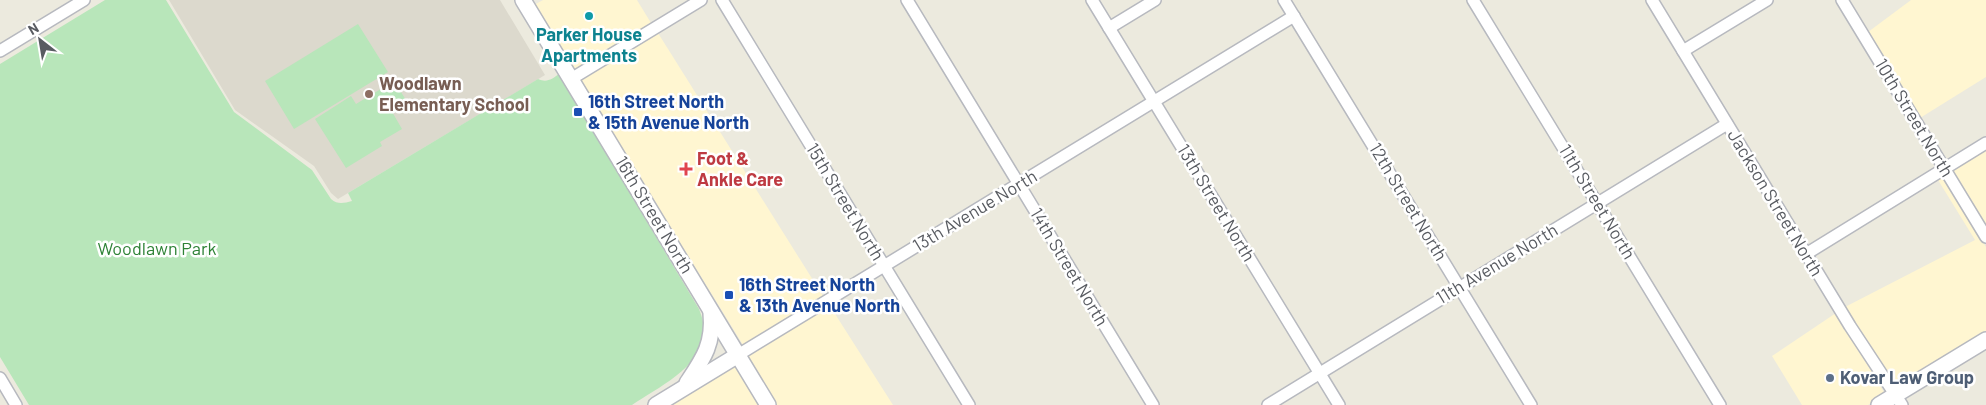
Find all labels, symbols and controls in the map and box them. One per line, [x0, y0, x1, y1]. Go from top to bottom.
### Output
marker: Parker House Apartments [583, 10, 595, 22]
north arrow [15, 15, 65, 65]
text: N [25, 19, 41, 38]
place label: Parker House Apartments [536, 23, 642, 66]
street label: 10th Street North [1871, 54, 1959, 181]
place label: Woodlawn Elementary School [379, 72, 529, 115]
marker: Woodlawn Elementary School [363, 88, 375, 100]
place label: 16th Street North & 15th Avenue North [588, 90, 749, 133]
marker: 16th Street North & 15th Avenue North [572, 106, 584, 118]
street label: Jackson Street North [1723, 125, 1828, 280]
street label: 15th Street North [802, 139, 890, 264]
street label: 12th Street North [1365, 139, 1453, 264]
street label: 13th Street North [1173, 140, 1261, 265]
street label: 11th Street North [1555, 140, 1641, 263]
place label: Foot & Ankle Care [697, 147, 783, 190]
street label: 16th Street North [611, 152, 699, 277]
marker: Foot & Ankle Care [679, 162, 693, 176]
street label: 13th Avenue North [908, 164, 1041, 256]
street label: 14th Street North [1026, 203, 1114, 330]
street label: 11th Avenue North [1432, 218, 1561, 308]
park label: Woodlawn Park [97, 237, 217, 259]
place label: 16th Street North & 13th Avenue North [739, 273, 900, 316]
marker: 16th Street North & 13th Avenue North [723, 289, 735, 301]
place label: Kovar Law Group [1840, 366, 1974, 388]
marker: Kovar Law Group [1824, 372, 1836, 384]

